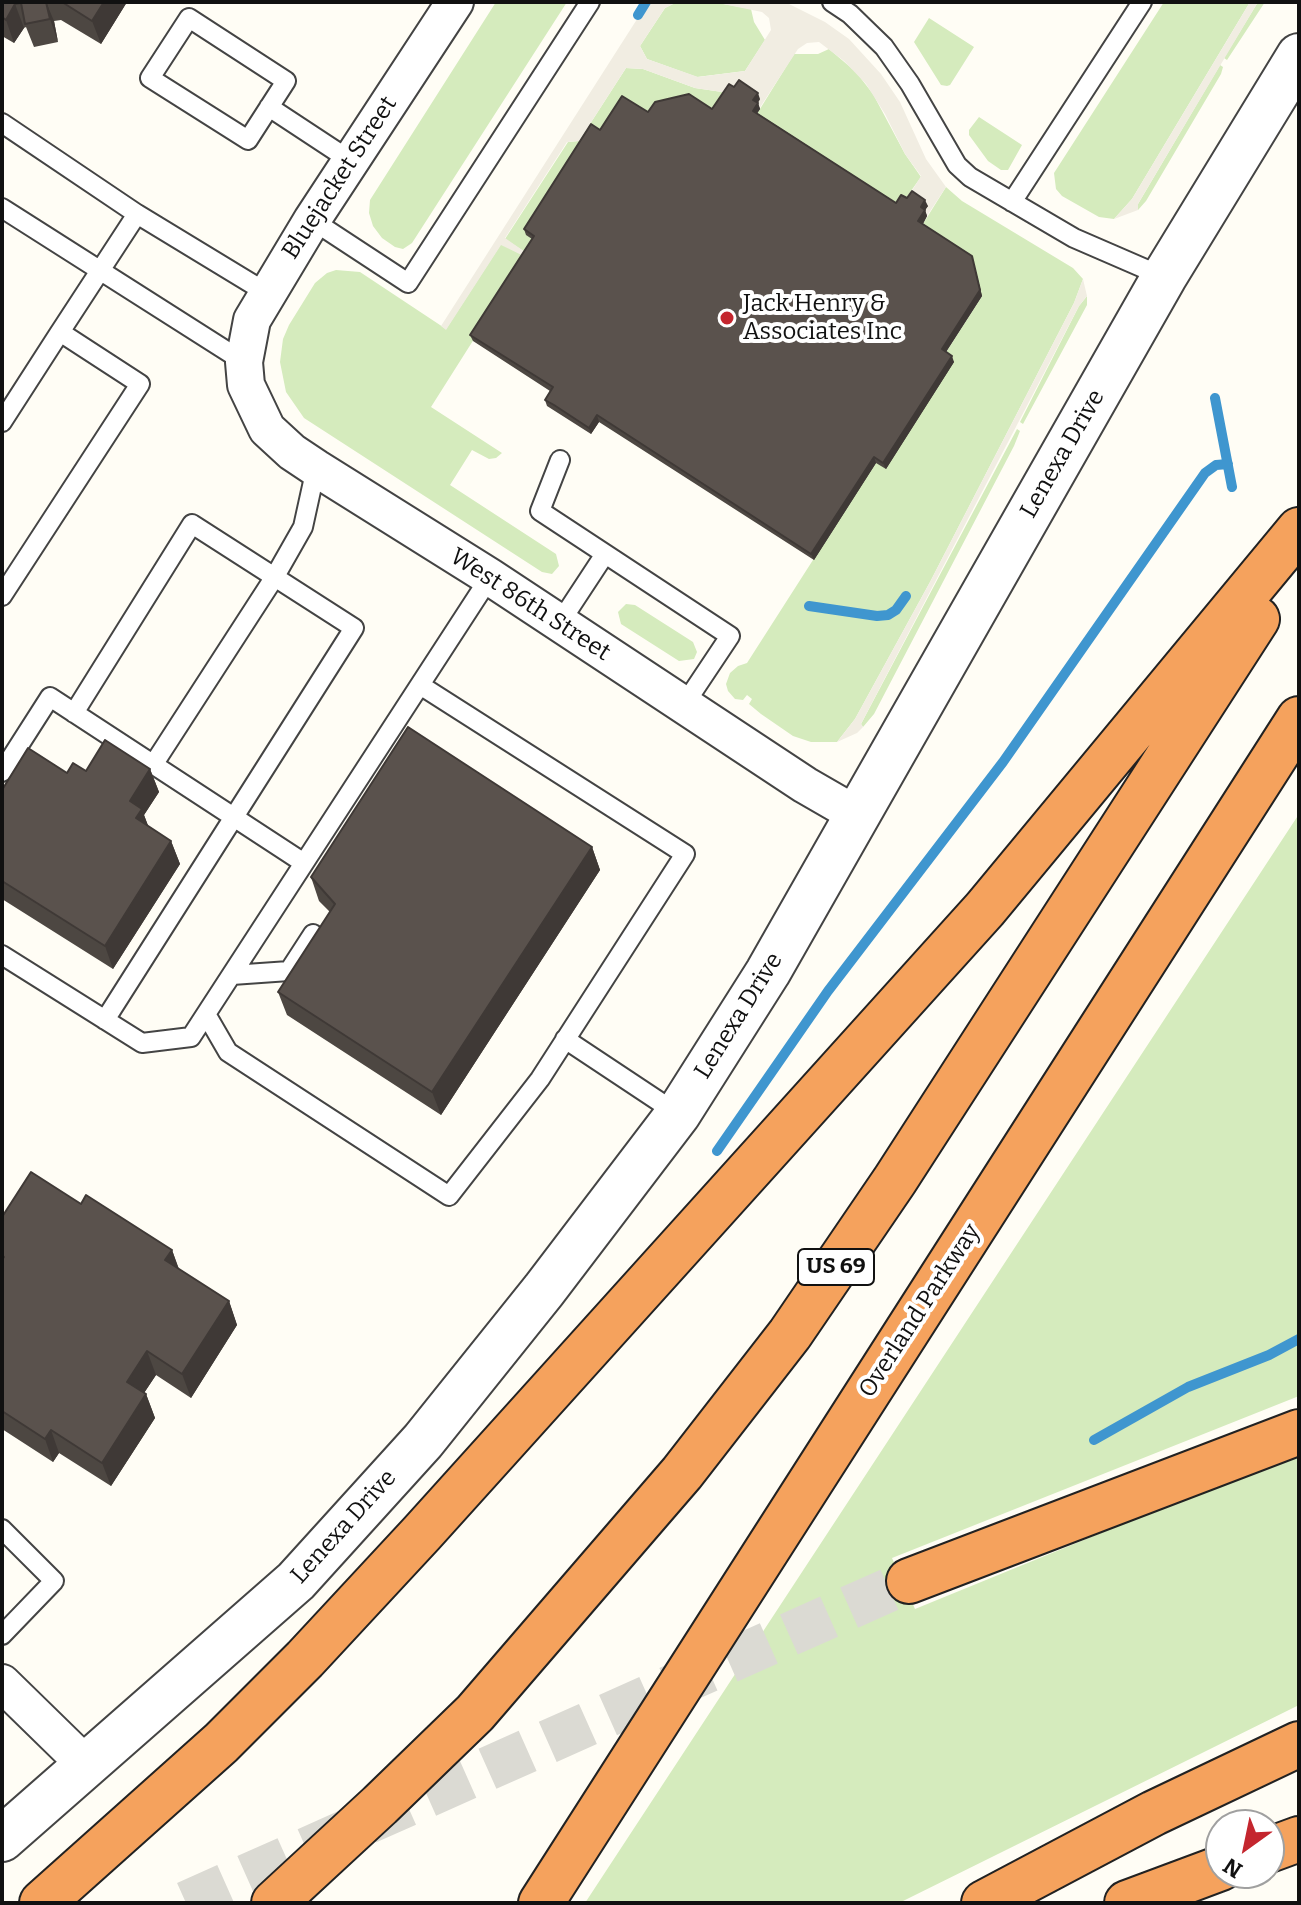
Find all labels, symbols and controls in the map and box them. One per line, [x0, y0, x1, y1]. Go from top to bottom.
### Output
street label: Bluejacket Street [277, 91, 403, 265]
place label: Jack Henry & Associates Inc [743, 290, 902, 346]
marker: Jack Henry & Associates Inc [718, 309, 736, 327]
street label: Lenexa Drive [1015, 385, 1111, 523]
street label: West 86th Street [444, 542, 616, 668]
street label: Lenexa Drive [689, 948, 789, 1084]
street label: Overland Parkway [853, 1219, 987, 1403]
road number: US 69 [798, 1249, 874, 1285]
street label: Lenexa Drive [285, 1464, 403, 1590]
north arrow [1205, 1809, 1285, 1889]
text: N [1218, 1852, 1247, 1884]

